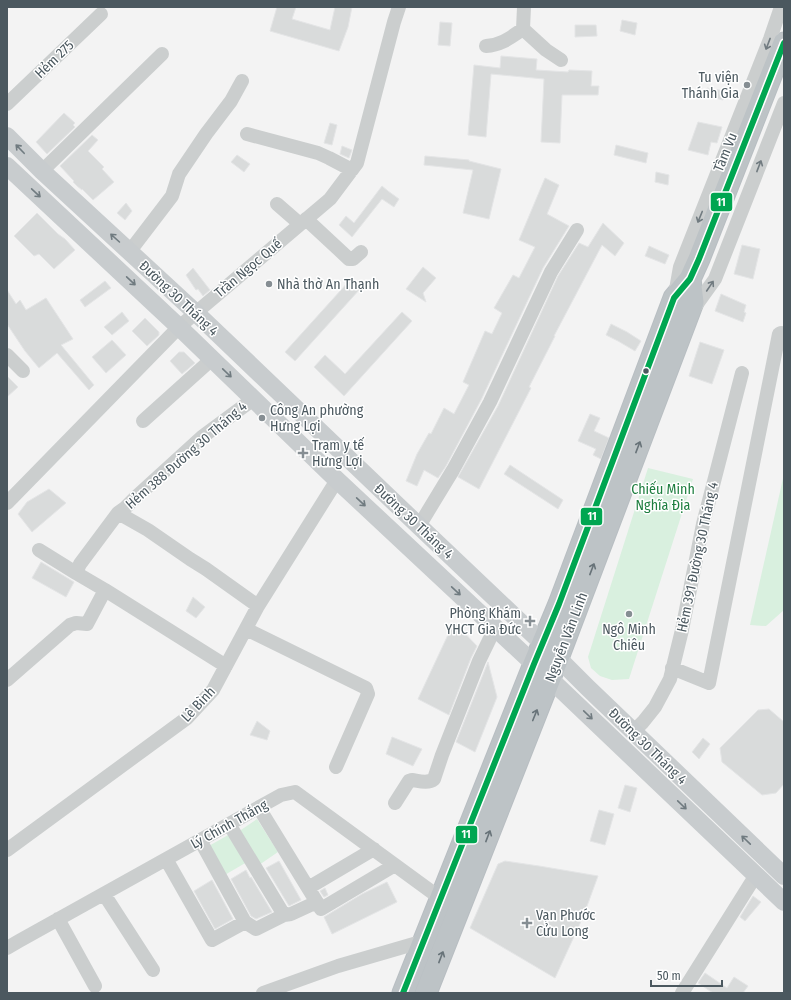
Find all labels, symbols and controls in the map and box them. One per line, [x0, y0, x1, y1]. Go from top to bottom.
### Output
street label: Hẻm 275 [31, 37, 77, 82]
one-way arrow [764, 37, 772, 49]
place label: Tu viện Thánh Gia [682, 69, 739, 102]
marker: Tu viện Thánh Gia [742, 80, 752, 90]
street label: Tầm Vu [709, 130, 741, 174]
one-way arrow [16, 144, 25, 154]
one-way arrow [756, 160, 764, 172]
one-way arrow [30, 188, 40, 197]
line badge: 11 [710, 192, 733, 212]
text: 11 [716, 196, 726, 209]
one-way arrow [695, 210, 703, 222]
one-way arrow [110, 233, 120, 243]
street label: Trần Ngọc Quế [211, 235, 285, 301]
street label: Đường 30 Tháng 4 [135, 257, 222, 340]
place label: Nhà thờ An Thạnh [277, 276, 379, 293]
one-way arrow [126, 277, 136, 286]
marker: Nhà thờ An Thạnh [264, 279, 274, 289]
one-way arrow [706, 281, 714, 292]
unlabelled marker [641, 366, 651, 376]
one-way arrow [222, 368, 232, 378]
street label: Hẻm 388 Đường 30 Tháng 4 [122, 398, 251, 513]
place label: Công An phường Hưng Lợi [270, 402, 364, 435]
marker: Công An phường Hưng Lợi [257, 413, 267, 423]
place label: Trạm y tế Hưng Lợi [312, 436, 364, 470]
one-way arrow [635, 442, 643, 454]
marker: Trạm y tế Hưng Lợi [297, 447, 309, 459]
street label: Đường 30 Tháng 4 [370, 480, 457, 563]
park label: Chiếu Minh Nghĩa Địa [631, 480, 695, 514]
street label: Hẻm 391 Đường 30 Tháng 4 [673, 480, 722, 634]
one-way arrow [356, 497, 366, 507]
line badge: 11 [580, 507, 603, 526]
text: 11 [587, 510, 597, 523]
one-way arrow [589, 563, 597, 575]
one-way arrow [451, 586, 461, 596]
street label: Nguyễn Văn Linh [542, 590, 591, 684]
place label: Phòng Khám YHCT Gia Đức [445, 605, 521, 638]
marker: Ngô Minh Chiêu [624, 609, 634, 619]
marker: Phòng Khám YHCT Gia Đức [524, 615, 536, 627]
place label: Ngô Minh Chiêu [602, 621, 656, 654]
street label: Lê Bình [178, 683, 219, 726]
street label: Đường 30 Tháng 4 [605, 705, 690, 788]
one-way arrow [532, 709, 540, 721]
one-way arrow [583, 710, 593, 720]
street label: Lý Chính Thắng [187, 795, 271, 853]
one-way arrow [677, 800, 687, 810]
line badge: 11 [455, 825, 478, 844]
text: 11 [461, 828, 471, 841]
one-way arrow [485, 830, 492, 842]
one-way arrow [741, 835, 751, 844]
place label: Vạn Phước Cửu Long [536, 907, 595, 940]
marker: Vạn Phước Cửu Long [521, 917, 533, 929]
one-way arrow [437, 951, 445, 963]
scale bar [651, 962, 722, 988]
text: 50 m [657, 969, 681, 983]

